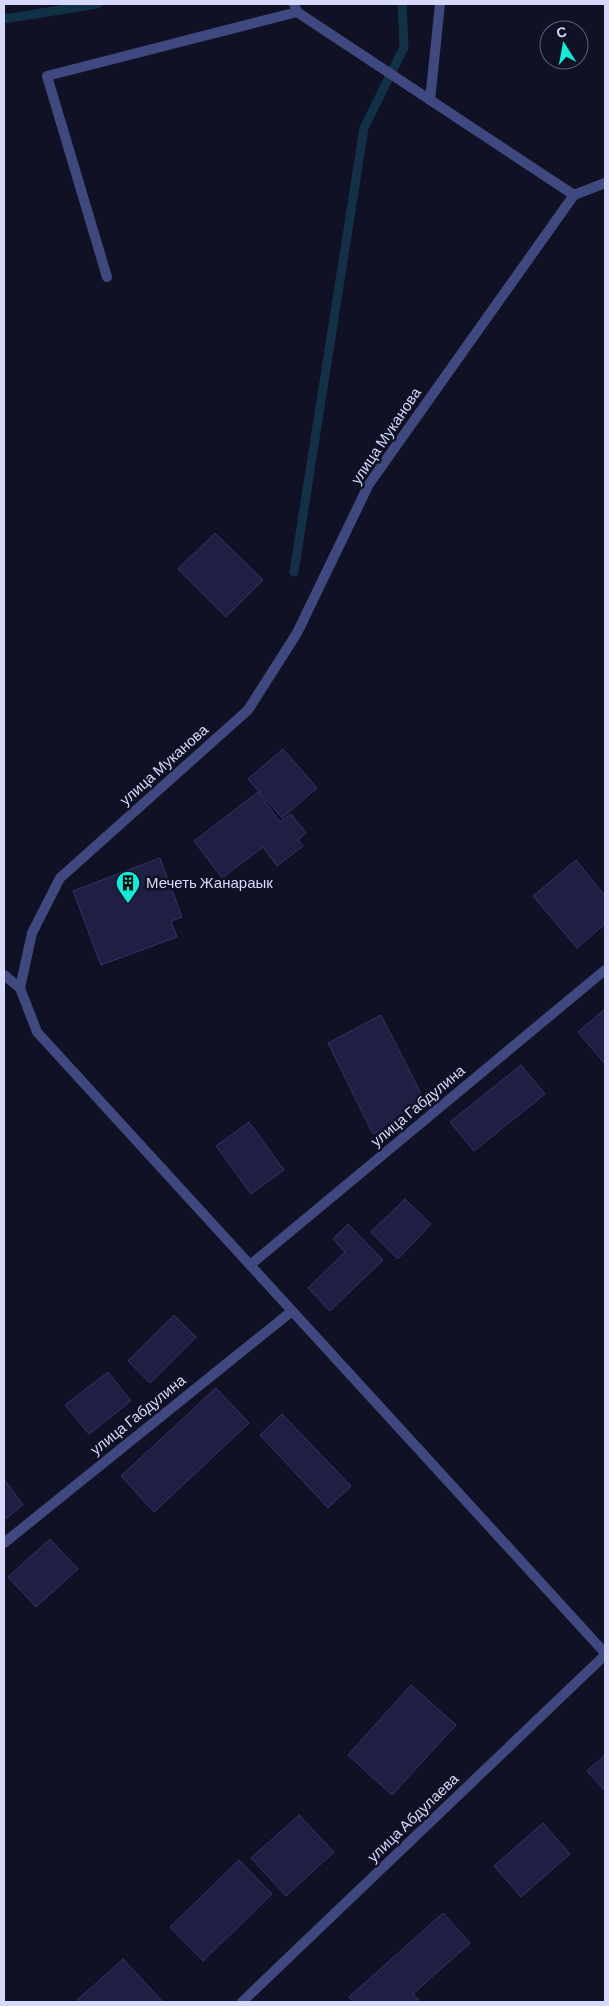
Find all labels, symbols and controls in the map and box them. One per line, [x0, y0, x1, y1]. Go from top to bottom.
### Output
north arrow [539, 20, 589, 70]
text: С [555, 22, 568, 41]
street label: улица Муканова [346, 383, 424, 487]
street label: улица Муканова [116, 720, 212, 809]
building icon: Мечеть Жанараык [115, 870, 141, 904]
place label: Мечеть Жанараык [146, 873, 273, 891]
street label: улица Габдулина [367, 1060, 469, 1150]
street label: улица Габдулина [86, 1370, 189, 1458]
street label: улица Абдулаева [363, 1769, 462, 1865]

